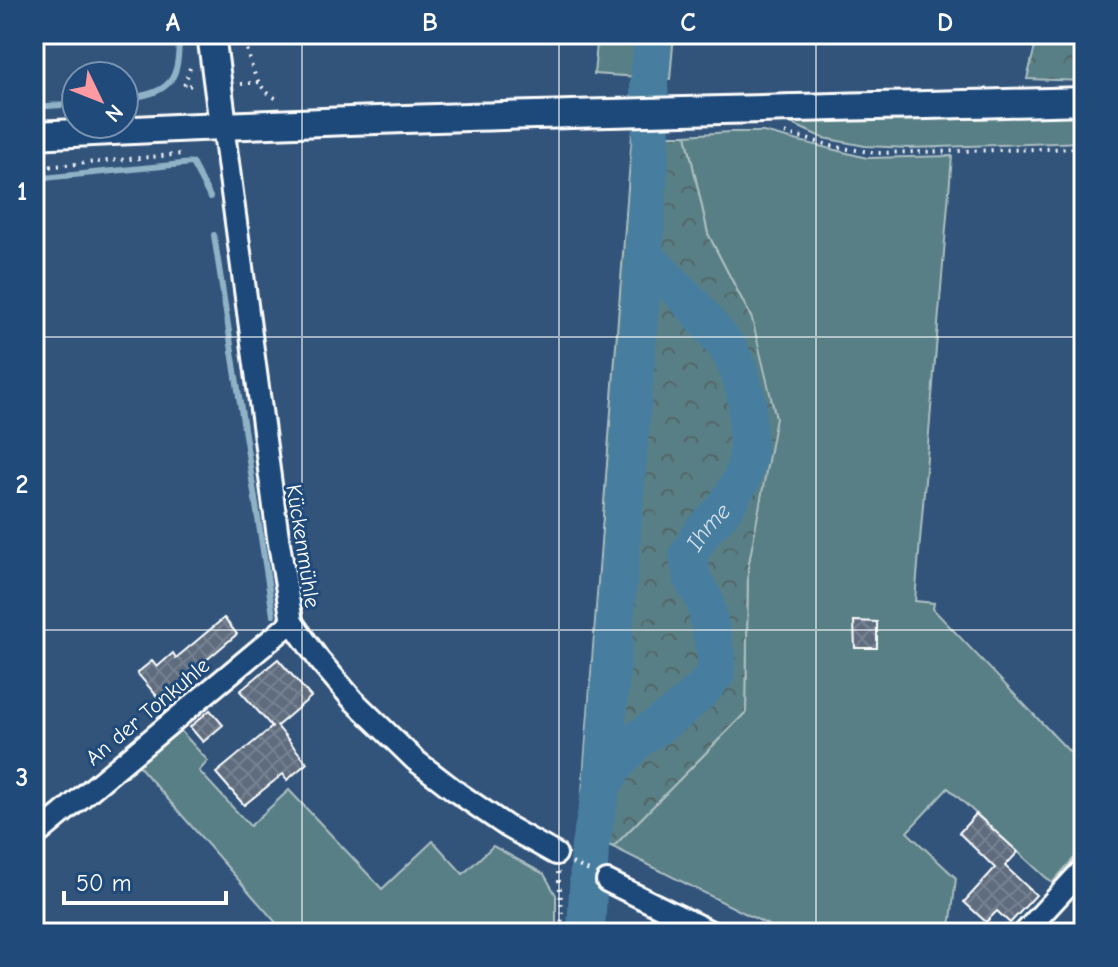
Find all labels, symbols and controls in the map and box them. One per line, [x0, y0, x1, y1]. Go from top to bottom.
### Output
text: A [166, 8, 181, 38]
text: B [422, 8, 438, 38]
text: C [680, 8, 696, 38]
text: D [937, 8, 953, 38]
north arrow [60, 60, 140, 140]
text: N [99, 99, 128, 127]
text: 1 [17, 177, 27, 207]
text: 2 [16, 470, 28, 500]
street label: Kückenmühle [280, 483, 326, 610]
water label: Ihme [679, 497, 736, 557]
street label: An der Tonkuhle [80, 652, 215, 771]
text: 3 [16, 763, 28, 793]
scale bar [64, 855, 226, 905]
text: 50 m [76, 869, 132, 897]

